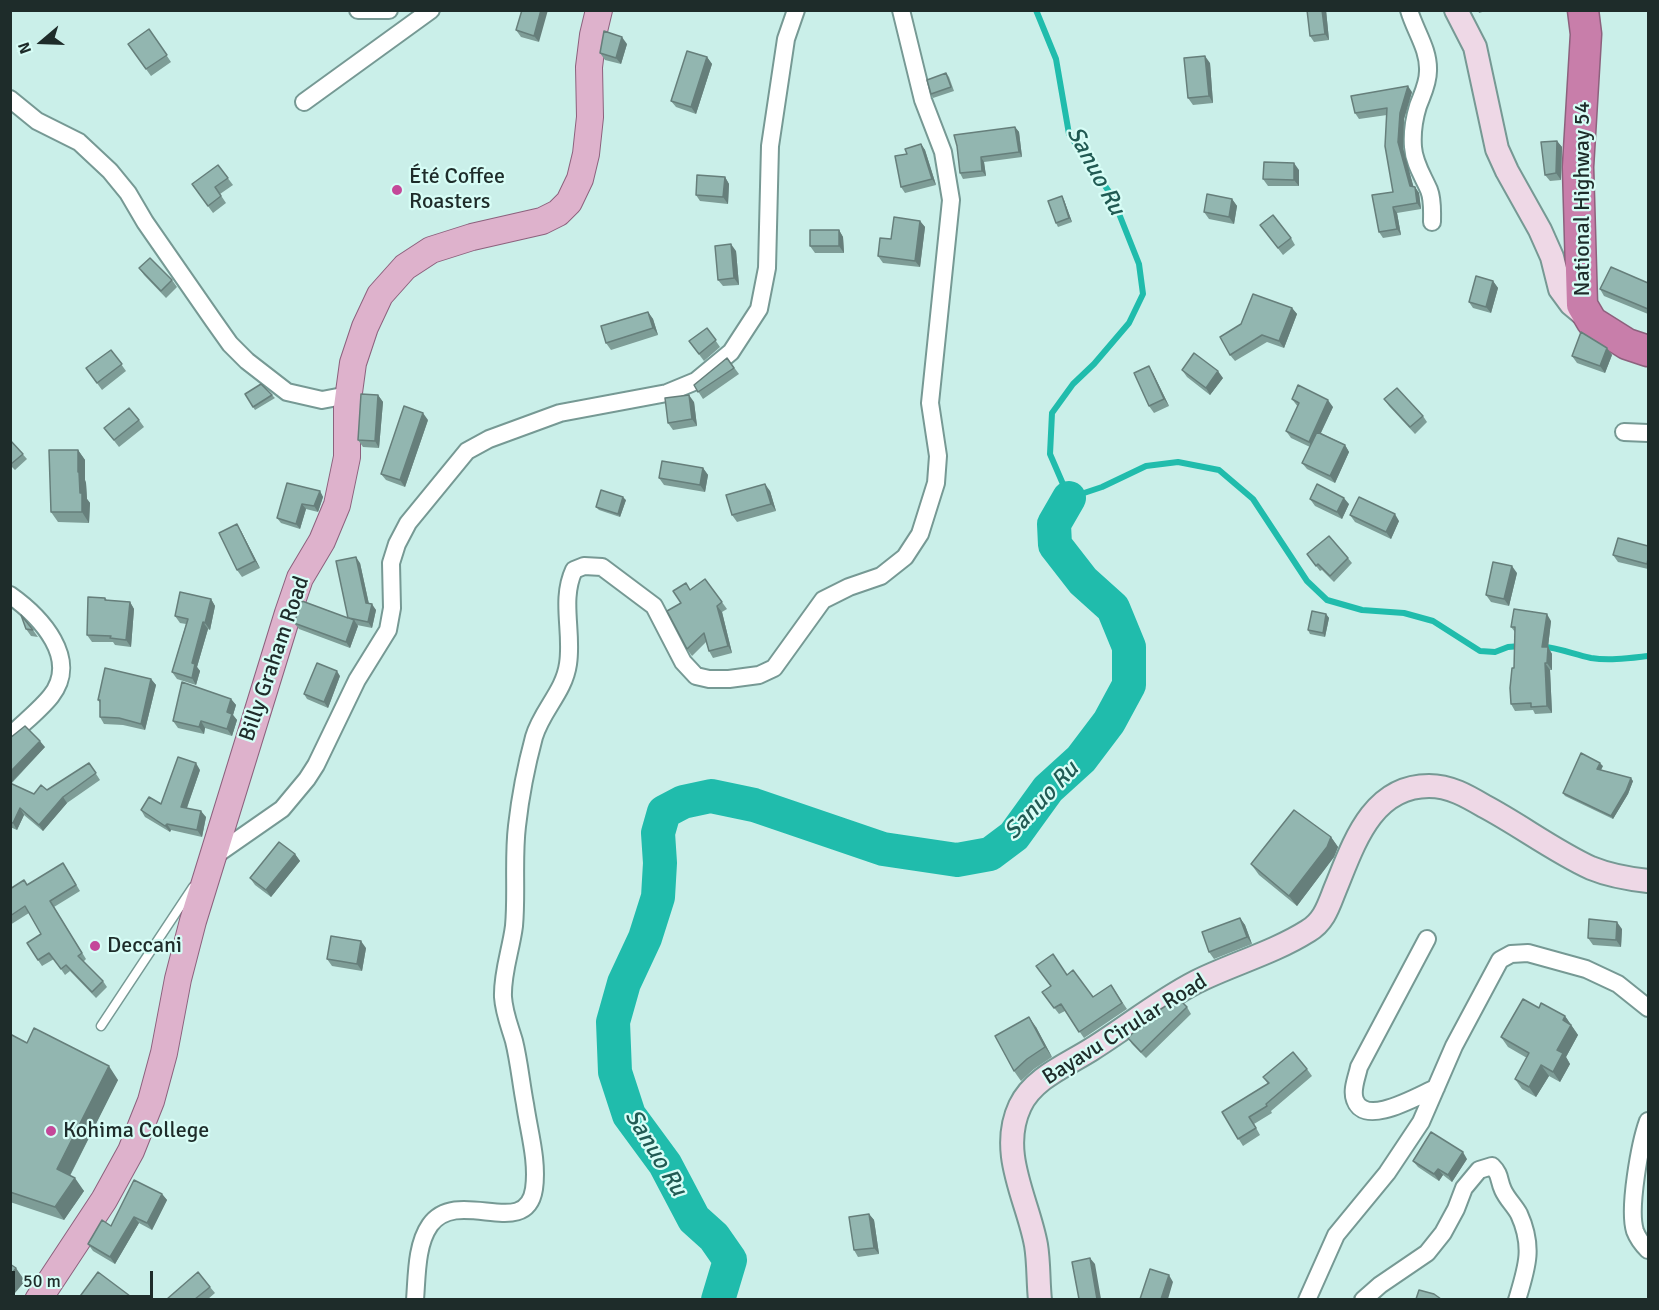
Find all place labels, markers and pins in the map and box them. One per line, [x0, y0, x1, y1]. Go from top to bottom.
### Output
place label: Été Coffee Roasters [409, 164, 505, 216]
marker: Été Coffee Roasters [390, 183, 404, 197]
place label: Deccani [107, 933, 182, 959]
marker: Deccani [88, 939, 102, 953]
place label: Kohima College [63, 1118, 209, 1144]
marker: Kohima College [44, 1124, 58, 1138]

